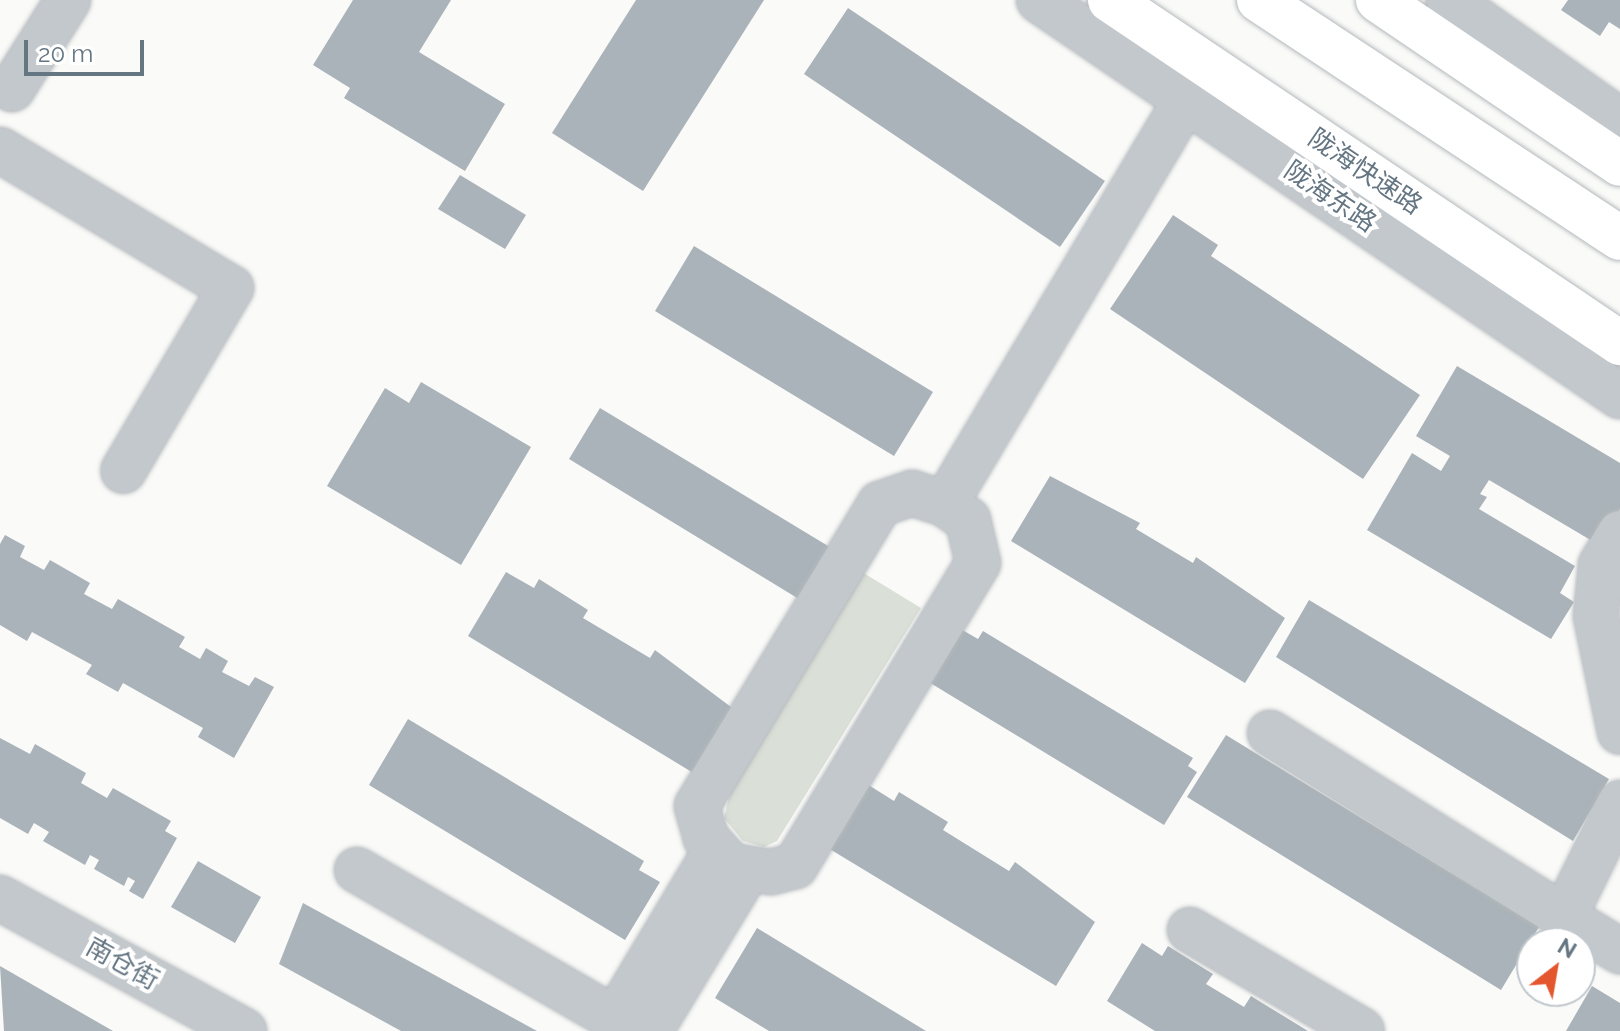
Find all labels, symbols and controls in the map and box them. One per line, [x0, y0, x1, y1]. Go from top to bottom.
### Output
scale bar [28, 24, 148, 74]
text: 20 m [38, 39, 93, 68]
street label: 陇海快速路 [1302, 123, 1428, 221]
street label: 陇海东路 [1278, 155, 1382, 239]
north arrow [1516, 927, 1596, 1007]
street label: 南仓街 [80, 931, 164, 997]
text: N [1553, 933, 1581, 964]

